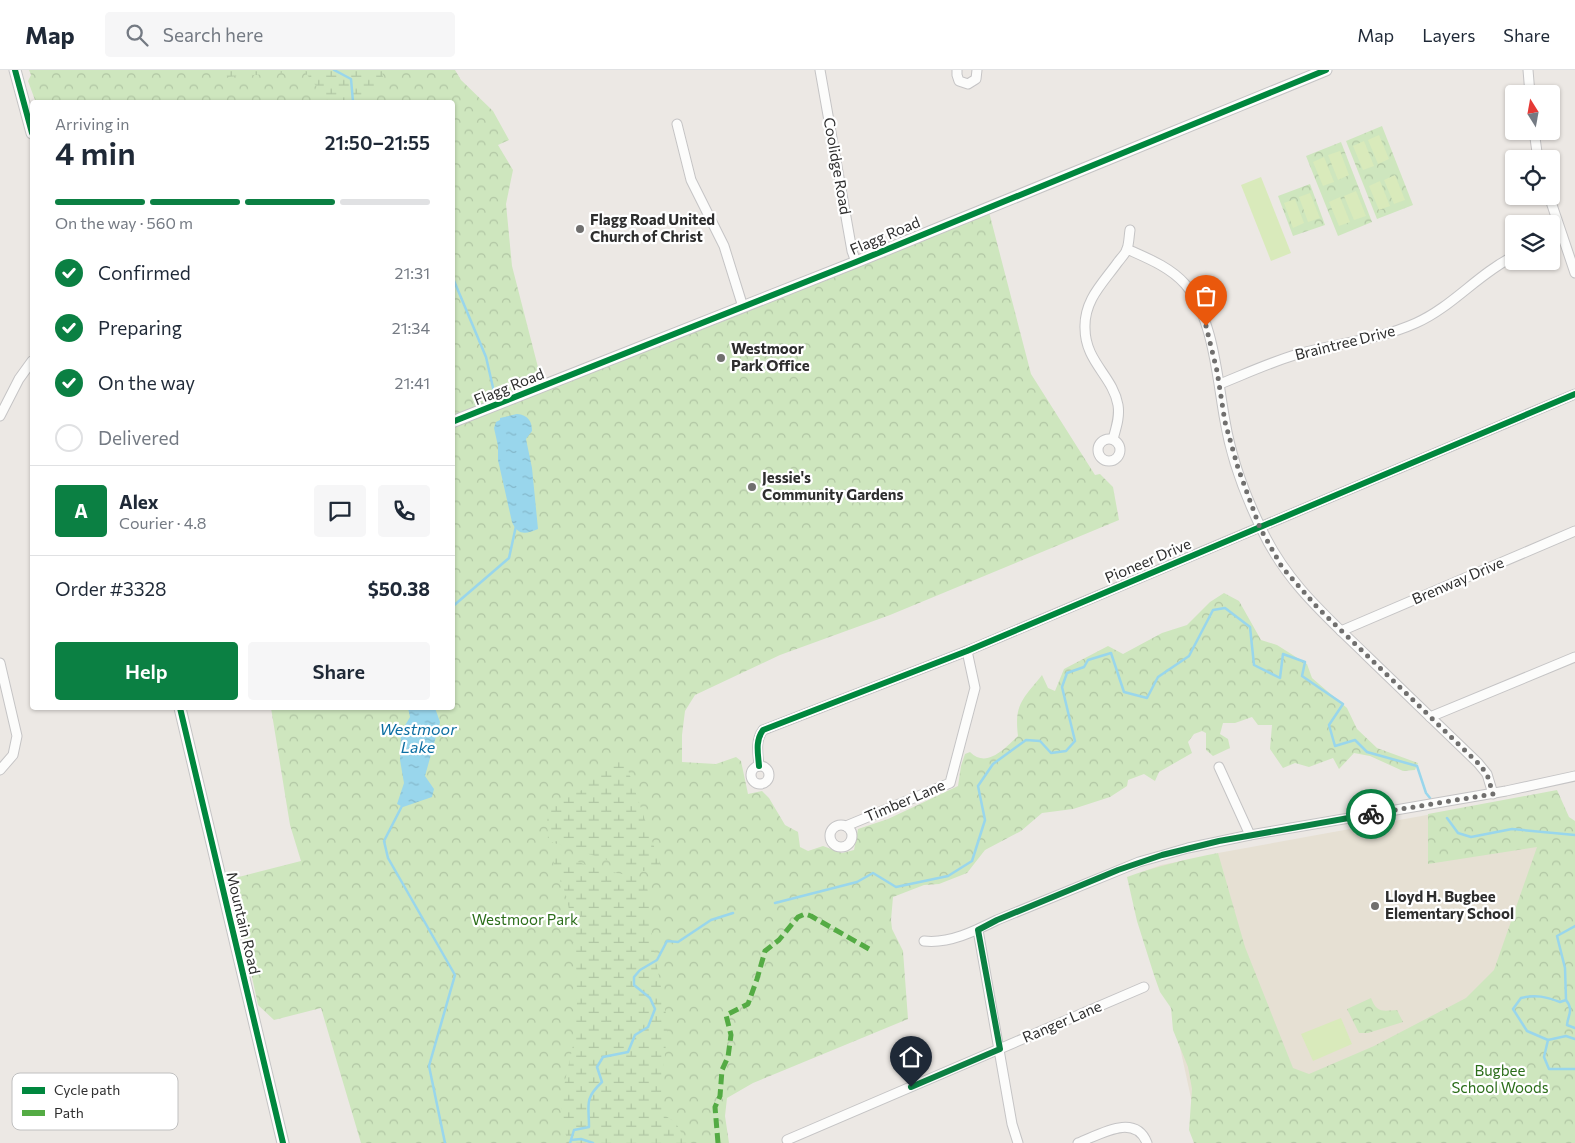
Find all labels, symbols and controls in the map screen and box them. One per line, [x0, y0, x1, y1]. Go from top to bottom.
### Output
search box [105, 12, 455, 57]
text: Map [25, 20, 75, 49]
icon: search [123, 21, 151, 49]
text: Search here [163, 23, 263, 46]
text: Map [1357, 24, 1394, 46]
text: Layers [1422, 24, 1475, 46]
text: Share [1503, 24, 1550, 46]
north arrow [1505, 85, 1560, 140]
map controls [1505, 85, 1560, 270]
text: Arriving in [55, 114, 129, 133]
street label: Coolidge Road [821, 116, 855, 216]
text: 21:50–21:55 [325, 131, 430, 154]
text: 4 min [55, 132, 136, 172]
button: locate [1505, 150, 1560, 205]
place label: Flagg Road United Church of Christ [590, 210, 715, 245]
street label: Flagg Road [847, 212, 922, 258]
text: On the way · 560 m [55, 213, 193, 232]
button: layers [1505, 215, 1560, 270]
marker: Flagg Road United Church of Christ [574, 223, 586, 235]
icon: check [55, 259, 83, 287]
text: Confirmed [98, 261, 191, 284]
text: 21:31 [395, 263, 430, 282]
pin [1185, 275, 1227, 326]
icon: bag [1192, 282, 1220, 310]
icon: check [55, 314, 83, 342]
text: Preparing [98, 316, 182, 339]
text: 21:34 [392, 318, 430, 337]
street label: Braintree Drive [1293, 321, 1397, 363]
place label: Westmoor Park Office [731, 339, 810, 374]
marker: Westmoor Park Office [715, 352, 727, 364]
street label: Flagg Road [471, 364, 546, 408]
icon: check [55, 369, 83, 397]
text: On the way [98, 371, 195, 394]
text: 21:41 [395, 373, 430, 392]
text: Delivered [98, 426, 179, 449]
place label: Jessie's Community Gardens [762, 468, 903, 503]
marker: Jessie's Community Gardens [746, 481, 758, 493]
button: chat [314, 485, 366, 537]
button: phone [378, 485, 430, 537]
text: Alex [119, 490, 159, 513]
text: A [74, 499, 88, 522]
text: Courier · 4.8 [119, 513, 206, 532]
street label: Pioneer Drive [1102, 534, 1193, 586]
street label: Brenway Drive [1409, 553, 1506, 608]
text: Order #3328 [55, 577, 167, 600]
text: $50.38 [368, 577, 430, 600]
button: Help [55, 642, 238, 700]
button: Share [248, 642, 430, 700]
water label: Westmoor Lake [379, 719, 457, 756]
street label: Timber Lane [862, 775, 947, 825]
courier [1346, 789, 1396, 839]
icon: bike [1357, 800, 1385, 828]
street label: Mountain Road [223, 870, 265, 976]
place label: Lloyd H. Bugbee Elementary School [1385, 887, 1514, 922]
marker: Lloyd H. Bugbee Elementary School [1369, 900, 1381, 912]
park label: Westmoor Park [472, 910, 578, 928]
street label: Ranger Lane [1019, 996, 1104, 1046]
pin [890, 1036, 932, 1087]
icon: home [897, 1043, 925, 1071]
park label: Bugbee School Woods [1451, 1061, 1549, 1096]
legend [12, 1073, 178, 1130]
text: Cycle path [54, 1081, 120, 1098]
text: Path [54, 1104, 84, 1121]

